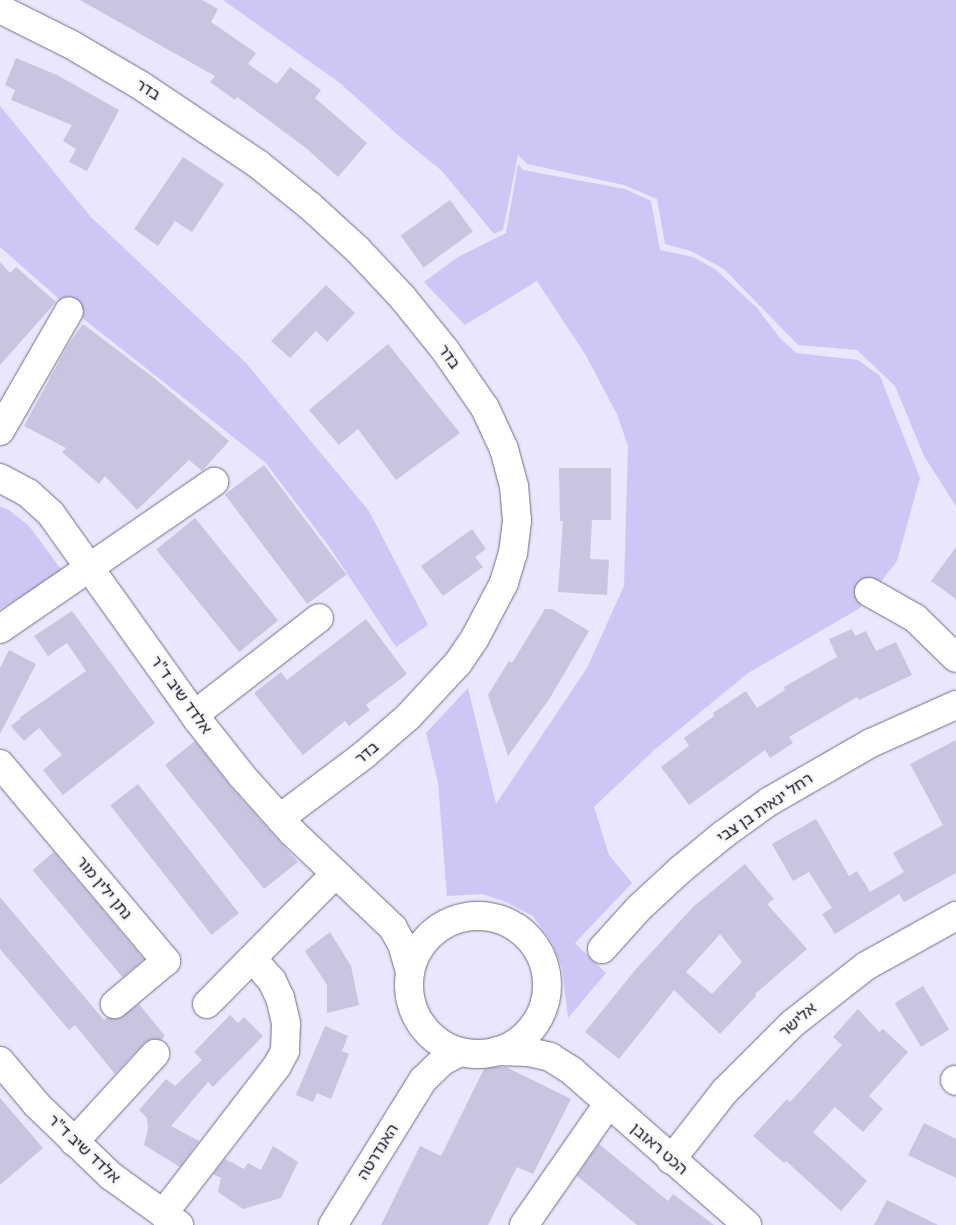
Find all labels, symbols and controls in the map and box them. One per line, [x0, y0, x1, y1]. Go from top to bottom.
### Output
street label: בדר [132, 75, 164, 105]
street label: בדר [434, 341, 464, 373]
street label: אלדד שיב ד"ר [146, 652, 216, 738]
street label: בדר [351, 737, 383, 769]
street label: רחל ינאית בן צבי [713, 769, 817, 847]
street label: נתן ילין מור [72, 852, 136, 924]
street label: אלישר [775, 999, 821, 1041]
street label: אלדד שיב ד"ר [44, 1111, 124, 1187]
street label: הכט ראובן [626, 1119, 692, 1179]
street label: האנדרטה [353, 1120, 403, 1184]

